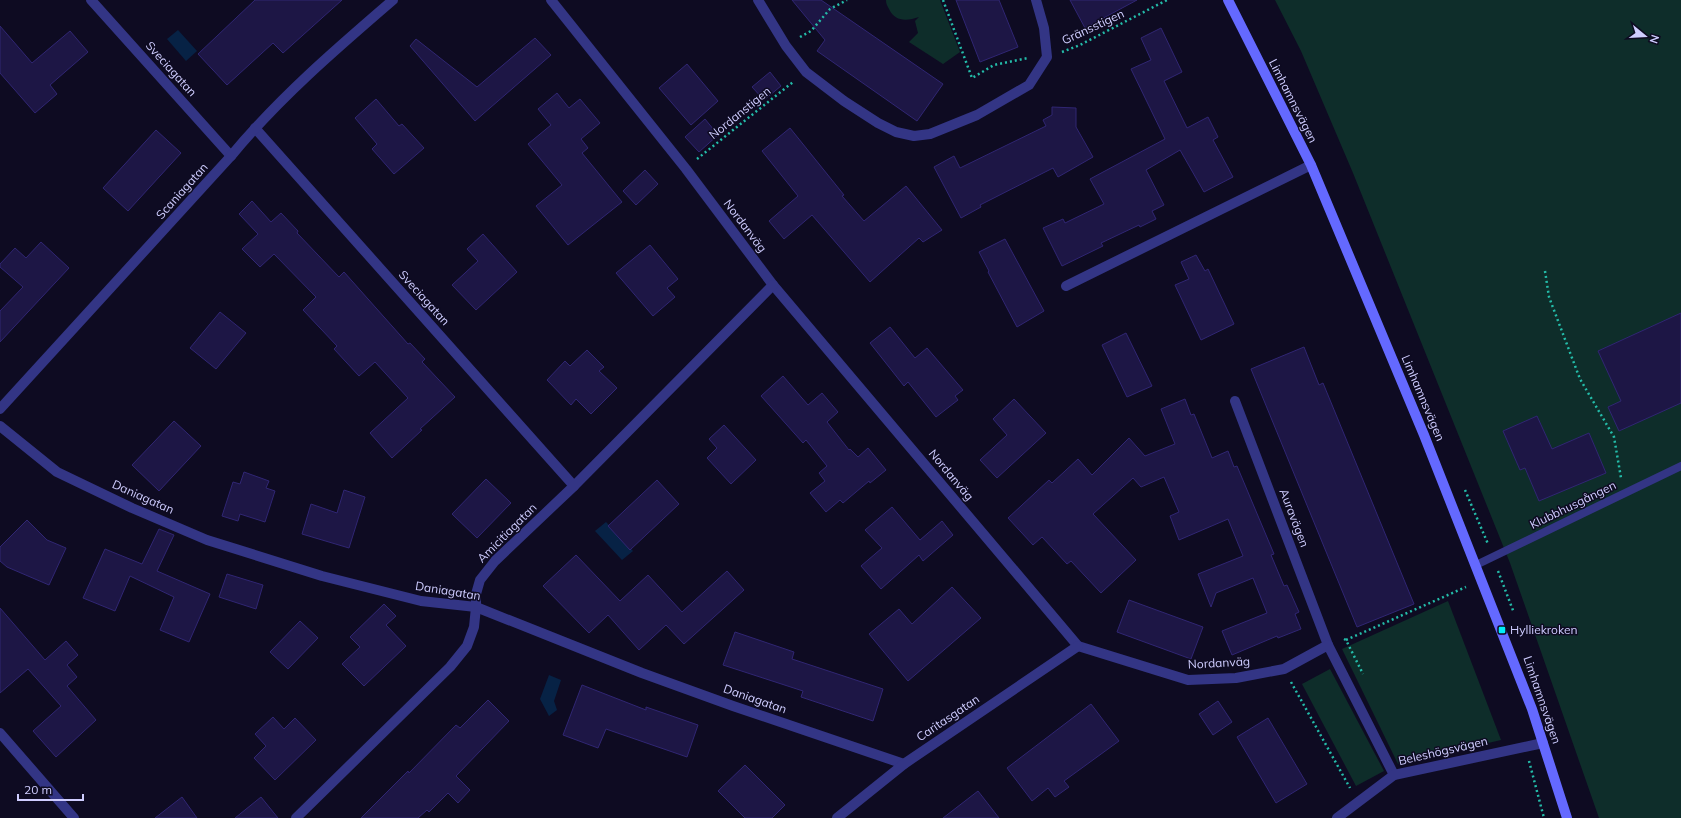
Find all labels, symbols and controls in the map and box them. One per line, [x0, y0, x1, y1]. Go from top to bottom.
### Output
street label: Gränsstigen [1059, 6, 1126, 48]
north arrow [1625, 16, 1665, 56]
text: N [1647, 33, 1662, 45]
street label: Sveciagatan [143, 38, 200, 99]
street label: Limhamnsvägen [1266, 56, 1321, 145]
street label: Nordanstigen [706, 83, 774, 142]
street label: Scaniagatan [152, 159, 211, 222]
street label: Nordanväg [721, 196, 770, 255]
street label: Sveciagatan [396, 267, 453, 328]
street label: Limhamnsvägen [1399, 353, 1448, 443]
street label: Nordanväg [926, 446, 977, 503]
street label: Daniagatan [110, 476, 176, 517]
street label: Klubbhusgången [1527, 477, 1618, 532]
street label: Auravägen [1276, 486, 1312, 549]
street label: Amicitiagatan [474, 500, 540, 566]
street label: Daniagatan [414, 578, 482, 603]
place label: Hylliekroken [1510, 622, 1578, 637]
marker: Hylliekroken [1497, 625, 1507, 635]
street label: Nordanväg [1187, 653, 1250, 672]
street label: Limhamnsvägen [1520, 654, 1565, 746]
street label: Daniagatan [721, 681, 789, 716]
street label: Caritasgatan [913, 691, 982, 744]
street label: Beleshögsvägen [1397, 733, 1489, 768]
scale bar [18, 776, 83, 802]
text: 20 m [24, 782, 52, 797]

